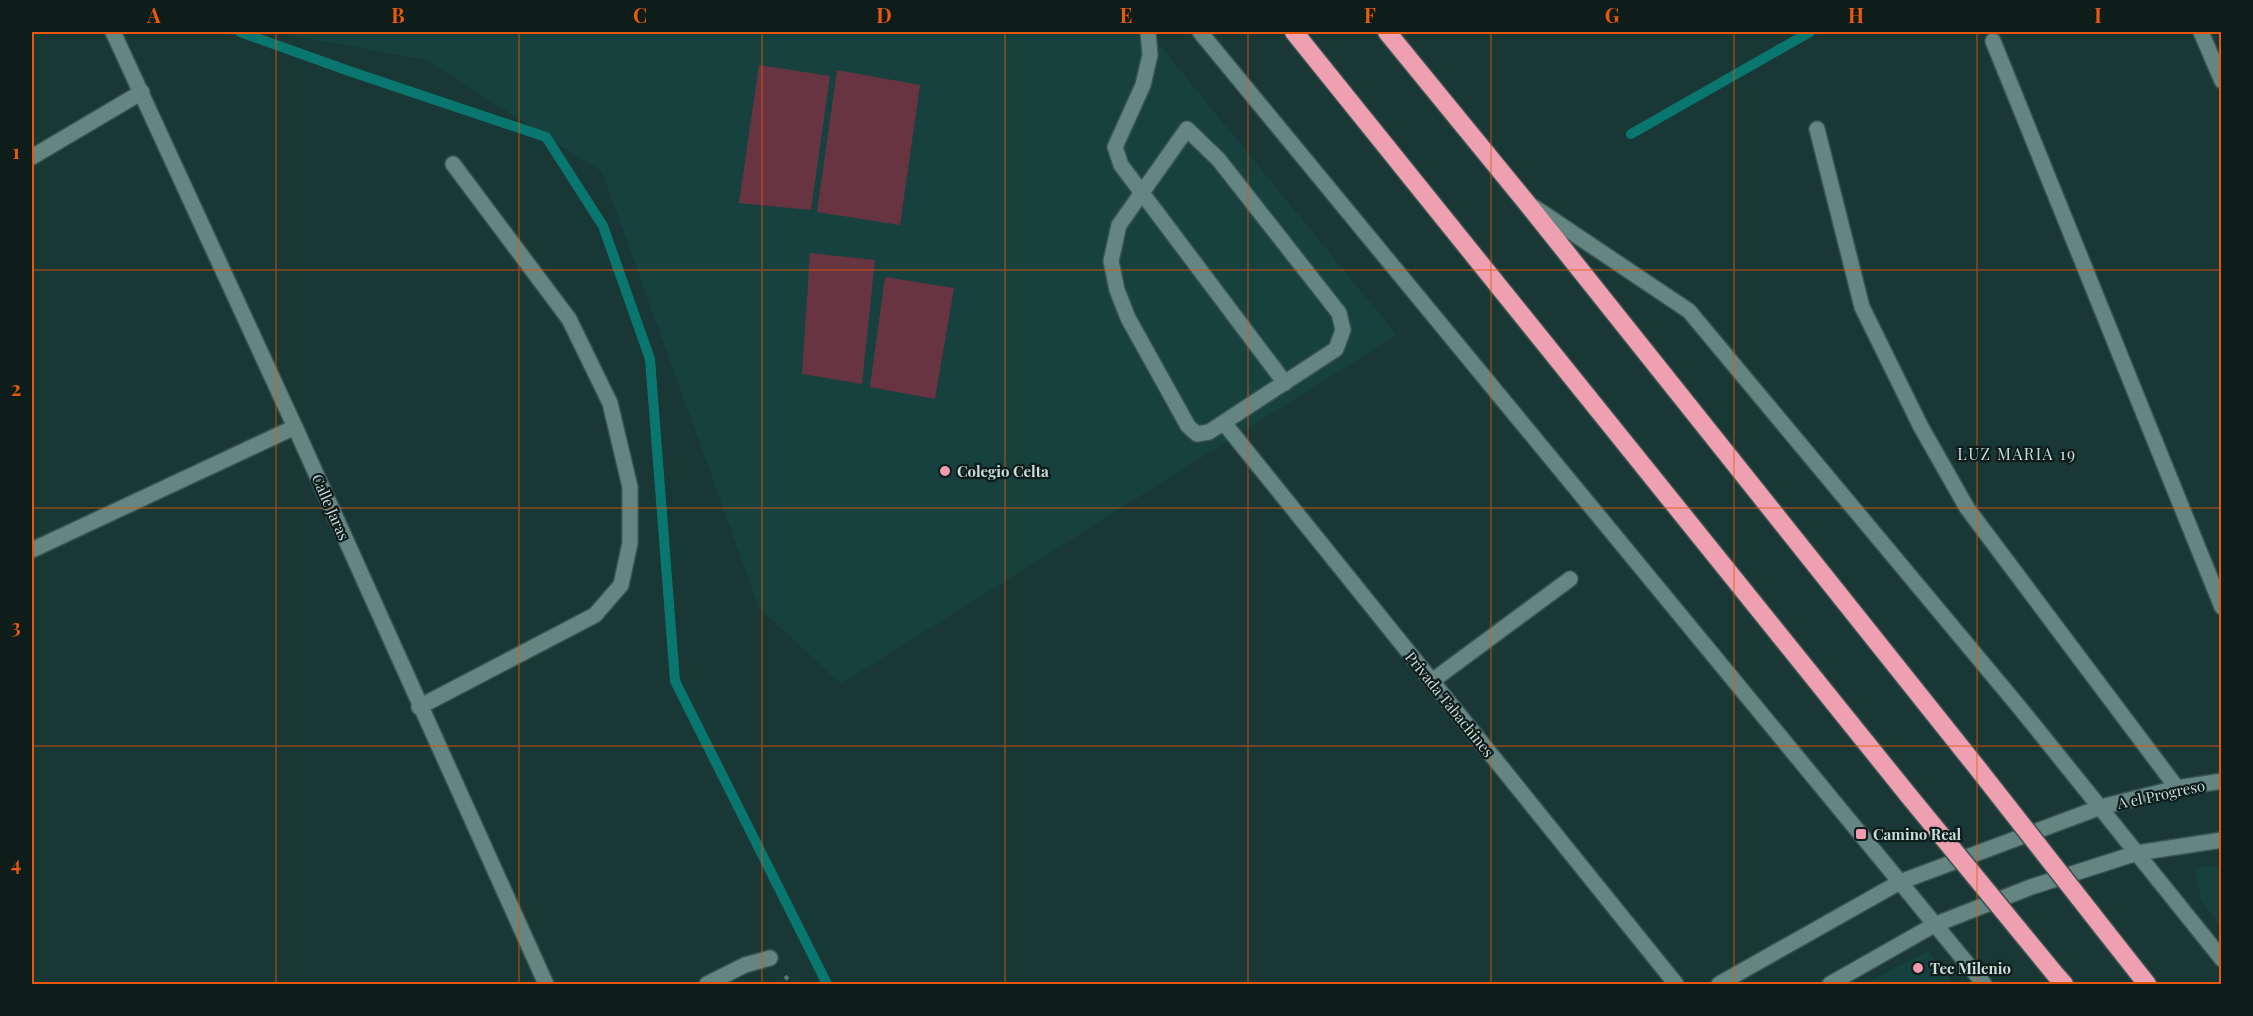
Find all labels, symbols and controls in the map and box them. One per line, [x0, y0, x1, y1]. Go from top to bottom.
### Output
text: A [146, 1, 161, 28]
text: B [391, 1, 405, 28]
text: C [633, 1, 647, 28]
text: D [876, 1, 892, 28]
text: E [1120, 1, 1132, 28]
text: F [1364, 1, 1376, 28]
text: G [1605, 1, 1620, 28]
text: H [1848, 1, 1864, 28]
text: I [2094, 1, 2102, 28]
text: 1 [12, 137, 20, 164]
text: 2 [11, 374, 21, 401]
district label: LUZ MARIA 19 [1957, 443, 2077, 464]
place label: Colegio Celta [957, 461, 1049, 481]
marker: Colegio Celta [938, 464, 952, 478]
street label: Calle Jaras [308, 471, 354, 543]
text: 3 [11, 612, 21, 639]
street label: Privada Tabachines [1401, 647, 1499, 761]
street label: A el Progreso [2114, 775, 2207, 813]
place label: Camino Real [1873, 824, 1962, 844]
marker: Camino Real [1854, 827, 1868, 841]
text: 4 [11, 849, 21, 876]
place label: Tec Milenio [1930, 958, 2011, 978]
marker: Tec Milenio [1911, 961, 1925, 975]

